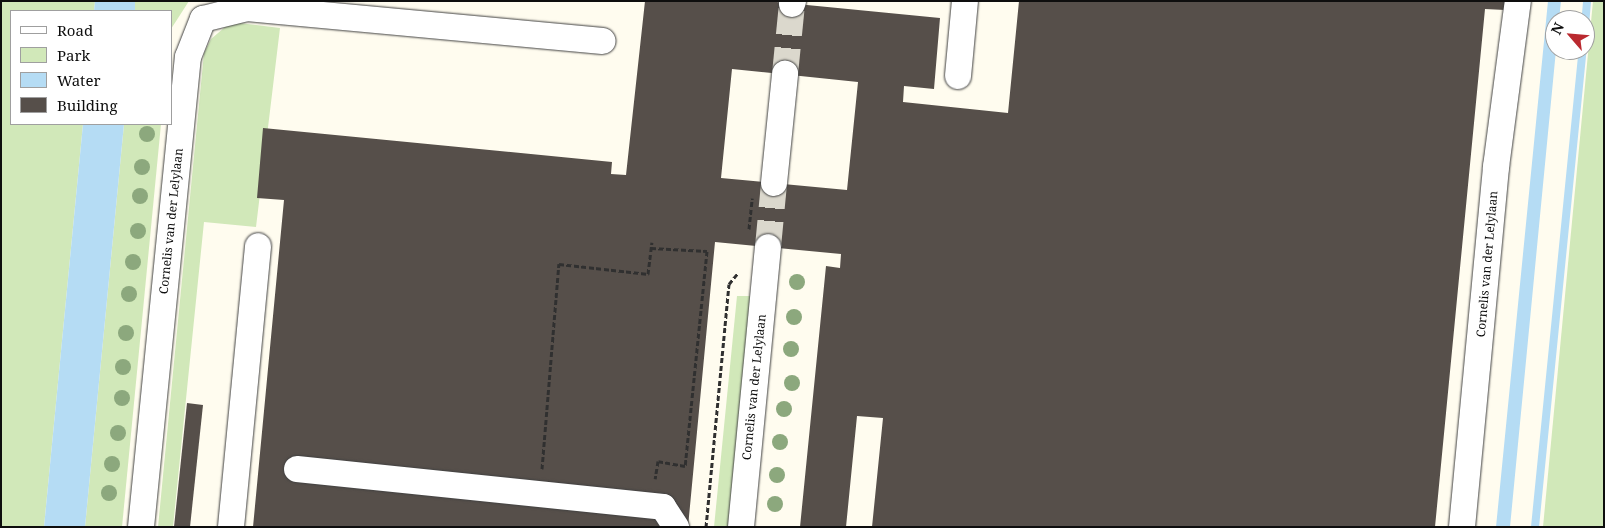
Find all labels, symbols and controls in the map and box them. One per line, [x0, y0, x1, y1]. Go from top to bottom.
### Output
legend [10, 10, 172, 125]
north arrow [1545, 10, 1595, 60]
text: N [1546, 19, 1568, 38]
text: Road [57, 20, 93, 40]
text: Park [57, 45, 90, 65]
text: Water [57, 70, 100, 90]
text: Building [57, 95, 118, 115]
street label: Cornelis van der Lelylaan [156, 147, 186, 295]
street label: Cornelis van der Lelylaan [1473, 190, 1501, 338]
street label: Cornelis van der Lelylaan [739, 313, 769, 461]

